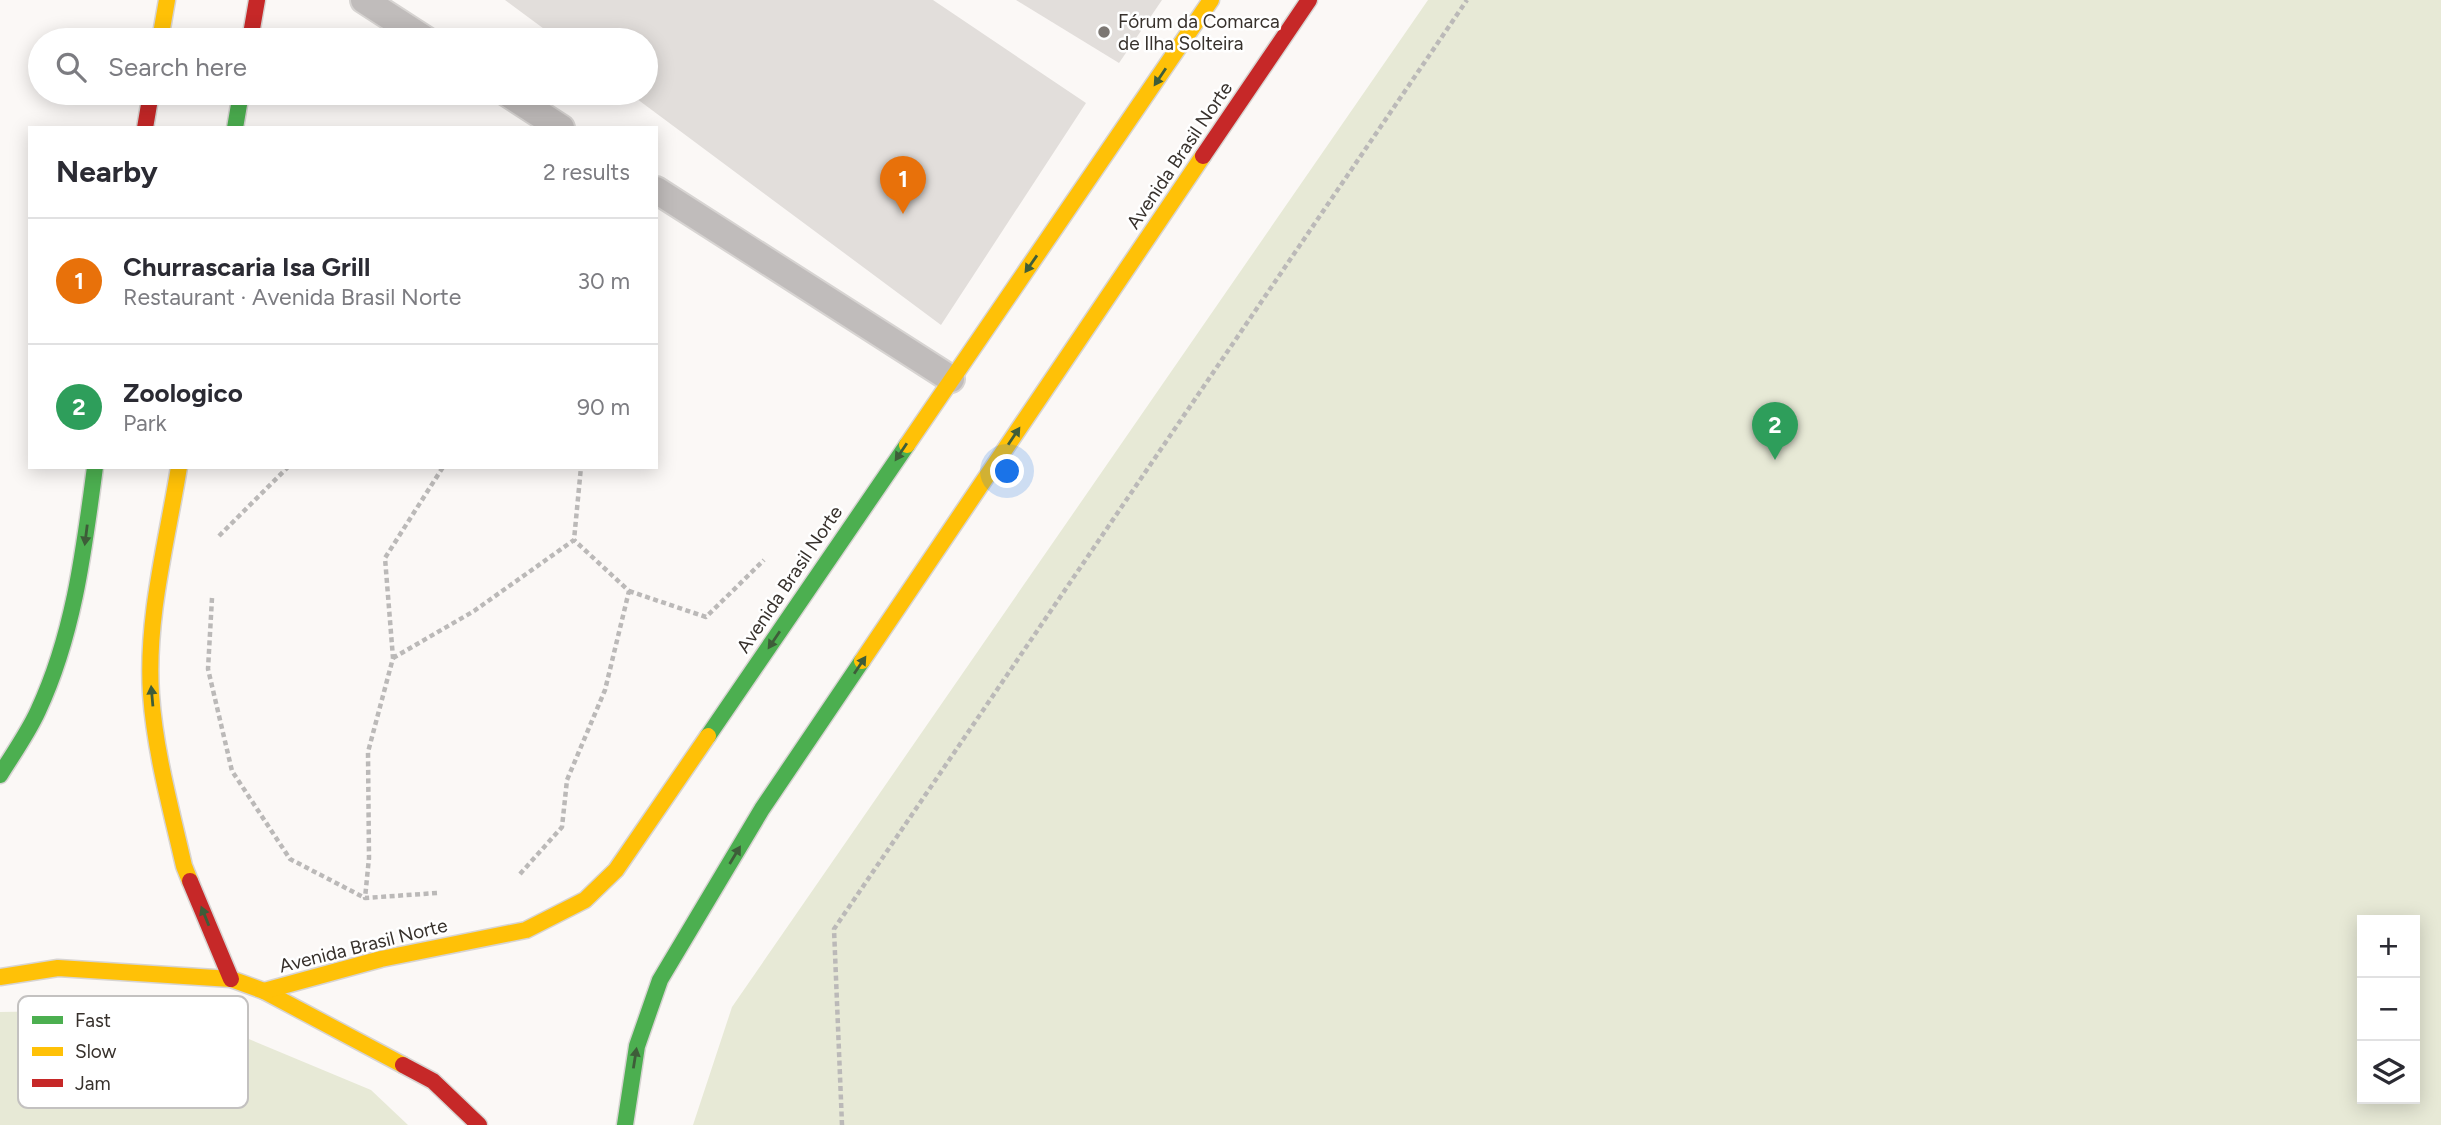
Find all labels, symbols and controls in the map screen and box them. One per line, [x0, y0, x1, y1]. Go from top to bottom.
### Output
place label: Fórum da Comarca de Ilha Solteira [1118, 10, 1280, 55]
marker: Fórum da Comarca de Ilha Solteira [1096, 24, 1112, 40]
search box [28, 28, 658, 105]
icon: search [52, 48, 90, 86]
text: Search here [108, 51, 247, 83]
one-way arrow [1153, 67, 1166, 87]
street label: Avenida Brasil Norte [1122, 77, 1237, 233]
text: Nearby [56, 153, 158, 190]
pin: 1 [880, 156, 926, 214]
text: 2 results [543, 158, 630, 186]
text: Churrascaria Isa Grill [123, 251, 370, 283]
one-way arrow [1024, 255, 1038, 273]
text: 1 [74, 267, 84, 295]
text: 30 m [577, 267, 630, 295]
text: Restaurant · Avenida Brasil Norte [123, 283, 461, 311]
text: Zoologico [123, 377, 243, 409]
text: 2 [72, 393, 86, 421]
text: 90 m [577, 393, 630, 421]
pin: 2 [1752, 402, 1798, 460]
text: Park [123, 409, 167, 437]
one-way arrow [1008, 426, 1021, 445]
one-way arrow [895, 442, 908, 461]
your location [990, 454, 1024, 488]
street label: Avenida Brasil Norte [732, 501, 847, 657]
one-way arrow [81, 524, 92, 546]
one-way arrow [767, 631, 781, 649]
one-way arrow [853, 656, 867, 674]
one-way arrow [146, 685, 157, 707]
one-way arrow [729, 845, 741, 864]
one-way arrow [199, 905, 210, 926]
street label: Avenida Brasil Norte [277, 913, 450, 978]
map controls [2357, 915, 2420, 1104]
button: + [2357, 915, 2420, 978]
button: − [2357, 978, 2420, 1041]
legend [18, 996, 248, 1108]
text: Fast [75, 1009, 111, 1032]
text: Slow [75, 1040, 117, 1063]
button: layers [2357, 1041, 2420, 1104]
one-way arrow [630, 1046, 641, 1068]
text: Jam [75, 1072, 111, 1095]

